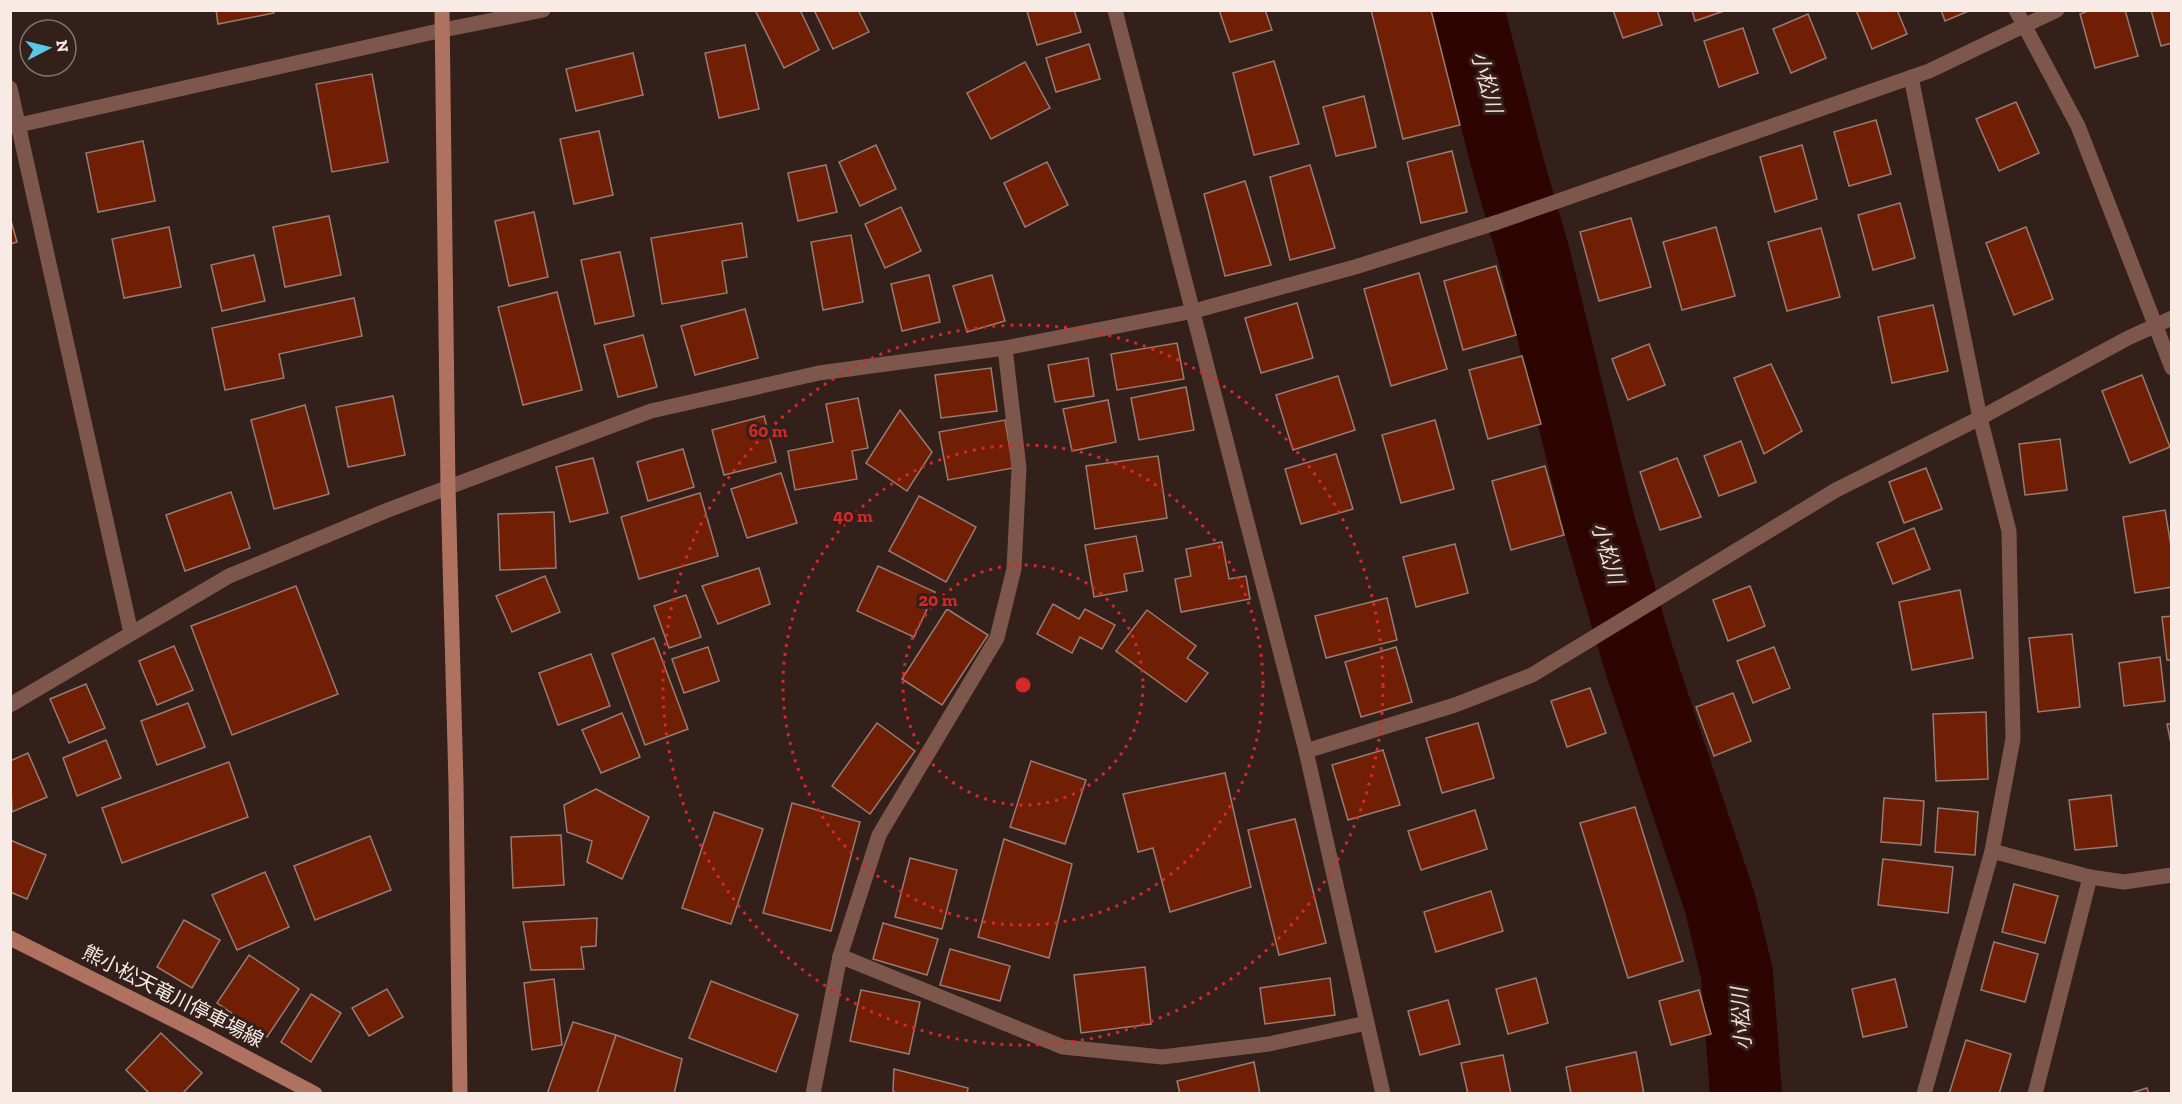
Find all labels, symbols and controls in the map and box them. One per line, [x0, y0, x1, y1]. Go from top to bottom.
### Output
north arrow [18, 18, 78, 78]
text: N [52, 39, 73, 53]
water label: 小松川 [1467, 48, 1508, 118]
text: 60 m [748, 420, 788, 442]
text: 40 m [833, 505, 873, 527]
water label: 小松川 [1587, 519, 1630, 589]
text: 20 m [918, 589, 958, 611]
centre of rings [1013, 675, 1033, 695]
street label: 熊小松天竜川停車場線 [78, 940, 268, 1052]
water label: 小松川 [1726, 985, 1756, 1051]

